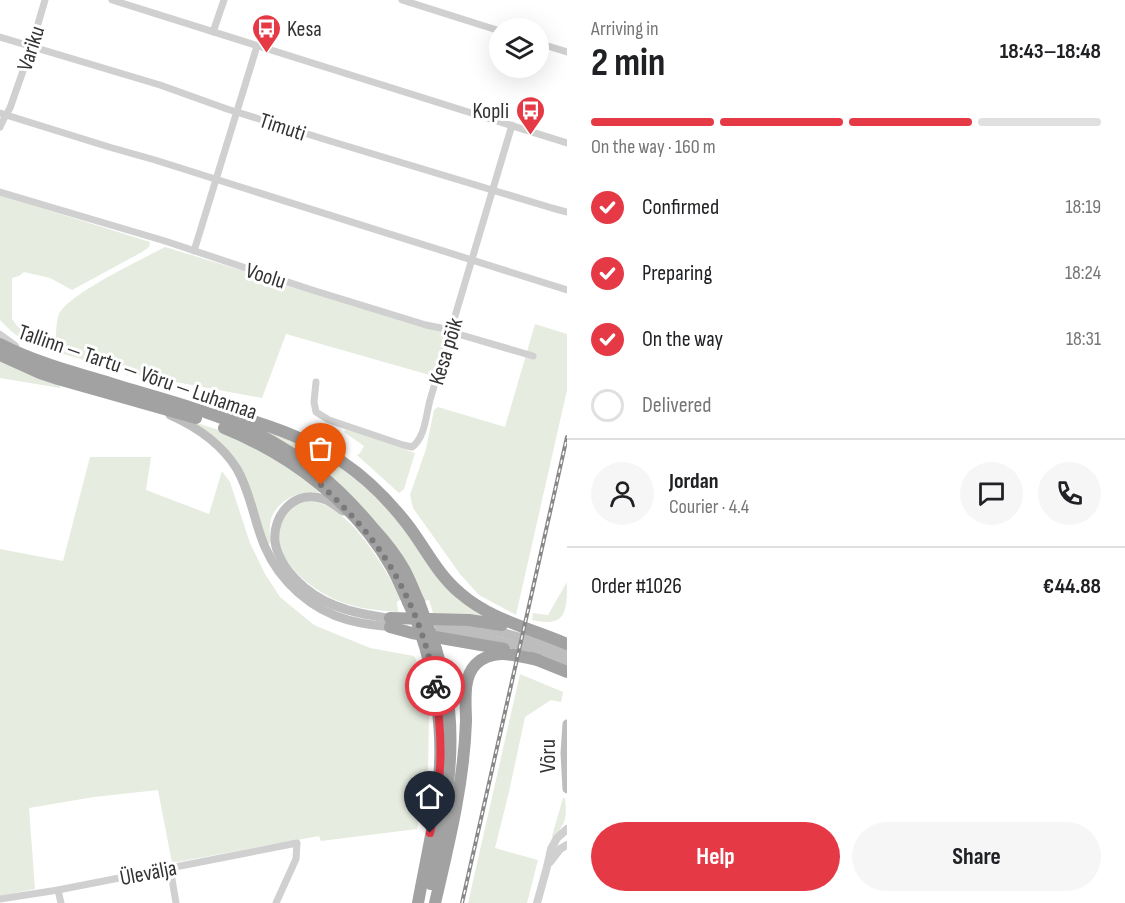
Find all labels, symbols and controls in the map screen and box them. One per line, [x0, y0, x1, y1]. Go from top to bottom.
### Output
bus stop icon: Kesa [250, 12, 282, 54]
place label: Kesa [287, 16, 322, 43]
text: Arriving in [591, 17, 659, 41]
map controls [489, 18, 549, 78]
button: layers [489, 18, 549, 78]
street label: Variku [12, 23, 51, 74]
text: 18:43–18:48 [1000, 38, 1101, 65]
text: 2 min [591, 40, 665, 87]
bus stop icon: Kopli [514, 94, 546, 136]
place label: Kopli [473, 98, 509, 125]
street label: Timuti [256, 107, 309, 148]
text: On the way · 160 m [591, 135, 716, 159]
icon: check [591, 191, 624, 224]
text: Confirmed [642, 194, 719, 221]
text: 18:19 [1066, 195, 1101, 219]
street label: Voolu [242, 257, 289, 296]
icon: check [591, 257, 624, 290]
text: Preparing [642, 260, 712, 287]
text: 18:24 [1065, 261, 1101, 285]
street label: Kesa põik [423, 314, 470, 388]
street label: Tallinn — Tartu — Võru — Luhamaa [15, 319, 260, 426]
icon: check [591, 323, 624, 356]
text: On the way [642, 326, 723, 353]
text: 18:31 [1066, 327, 1101, 351]
text: Delivered [642, 392, 711, 419]
pin [295, 423, 346, 485]
icon: bag [304, 432, 337, 465]
button: person [591, 462, 654, 525]
button: chat [960, 462, 1023, 525]
button: phone [1038, 462, 1101, 525]
text: Jordan [669, 468, 718, 495]
text: Courier · 4.4 [669, 495, 749, 519]
text: Order #1026 [591, 573, 682, 600]
text: €44.88 [1043, 573, 1101, 600]
courier [405, 656, 465, 716]
icon: bike [419, 670, 452, 703]
street label: Võru [535, 739, 562, 773]
pin [404, 771, 455, 833]
icon: home [413, 780, 446, 813]
button: Help [591, 822, 840, 891]
button: Share [852, 822, 1101, 891]
street label: Ülevälja [118, 855, 179, 892]

